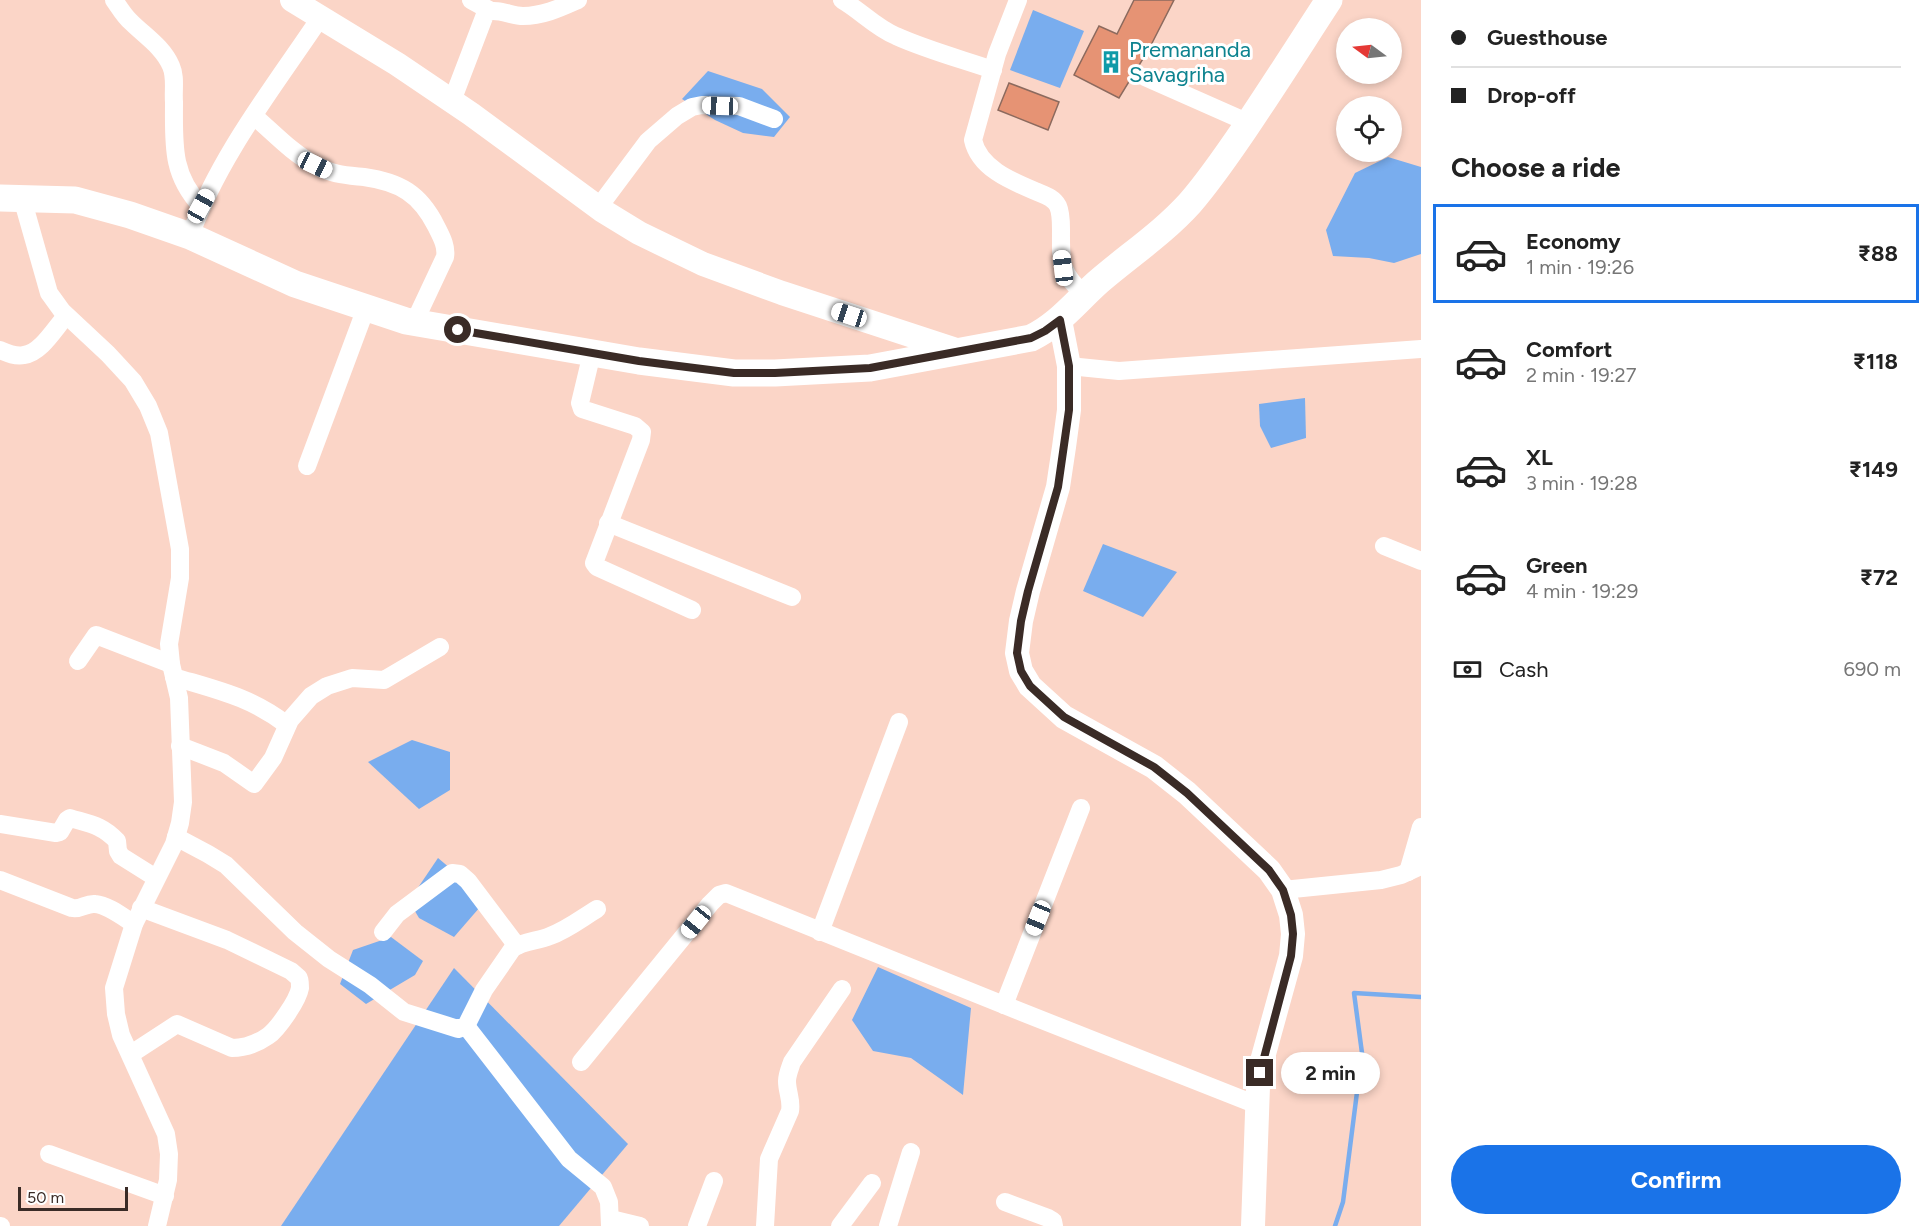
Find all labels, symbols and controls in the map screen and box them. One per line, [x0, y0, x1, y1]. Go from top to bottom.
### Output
north arrow [1336, 18, 1402, 84]
map controls [1336, 18, 1402, 162]
text: Guesthouse [1487, 24, 1607, 51]
place label: Premananda Savagriha [1129, 36, 1251, 88]
building icon: Premananda Savagriha [1098, 49, 1124, 75]
text: Drop-off [1487, 82, 1576, 109]
car [702, 96, 738, 116]
button: locate [1336, 96, 1402, 162]
car [295, 149, 335, 181]
text: Choose a ride [1451, 151, 1620, 184]
car [184, 186, 218, 226]
icon: car [1454, 227, 1508, 281]
text: Economy [1526, 228, 1621, 255]
text: ₹88 [1858, 240, 1898, 267]
car [1052, 249, 1074, 287]
text: 1 min · 19:26 [1526, 255, 1634, 279]
car [829, 301, 869, 329]
route start [444, 316, 471, 343]
icon: car [1454, 335, 1508, 389]
text: Comfort [1526, 336, 1612, 363]
text: ₹118 [1853, 348, 1898, 375]
text: 2 min · 19:27 [1526, 363, 1636, 387]
icon: car [1454, 443, 1508, 497]
text: XL [1526, 444, 1553, 471]
text: ₹149 [1849, 456, 1898, 483]
text: 3 min · 19:28 [1526, 471, 1638, 495]
icon: car [1454, 551, 1508, 605]
text: Green [1526, 552, 1588, 579]
text: ₹72 [1860, 564, 1898, 591]
text: 4 min · 19:29 [1526, 579, 1638, 603]
icon: cash [1451, 653, 1484, 686]
text: Cash [1499, 656, 1549, 683]
text: 690 m [1844, 657, 1901, 681]
car [1023, 898, 1053, 938]
car [678, 902, 714, 942]
callout: 2 min [1281, 1052, 1380, 1094]
route end [1246, 1059, 1273, 1086]
text: 2 min [1305, 1061, 1356, 1085]
button: Confirm [1451, 1145, 1901, 1214]
scale bar [18, 1184, 128, 1212]
text: 50 m [27, 1188, 64, 1207]

